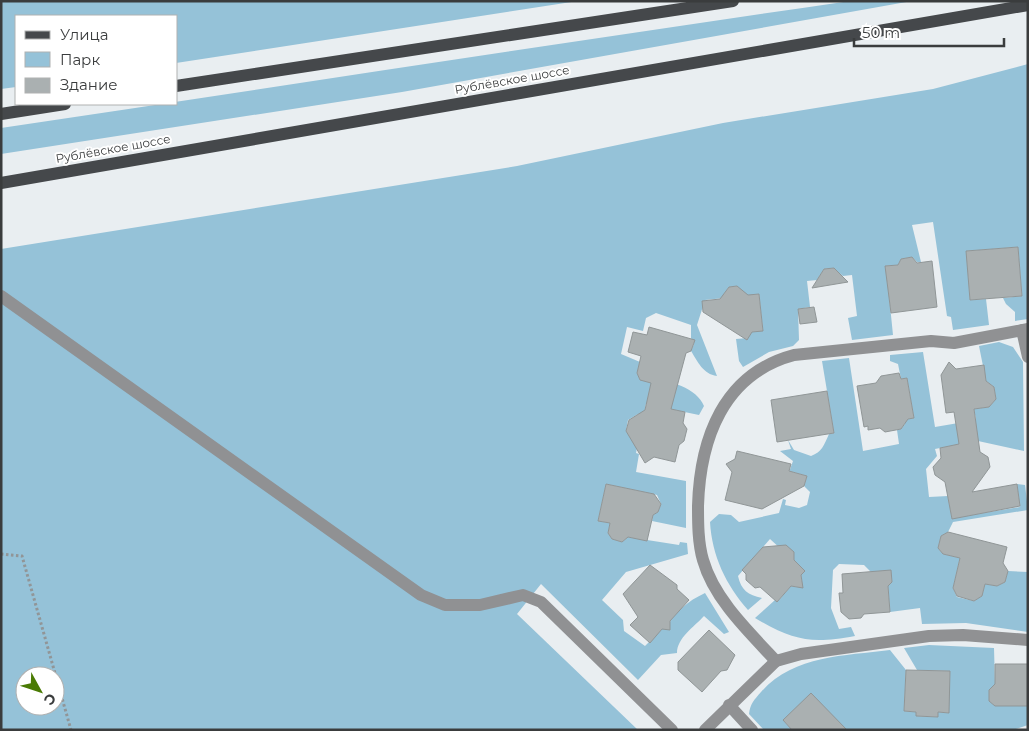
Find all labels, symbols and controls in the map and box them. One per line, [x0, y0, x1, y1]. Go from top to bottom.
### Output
legend [15, 15, 178, 105]
scale bar [854, 15, 1004, 47]
text: 50 m [862, 23, 900, 42]
text: Улица [60, 25, 108, 44]
text: Парк [60, 50, 100, 69]
street label: Рублёвское шоссе [453, 62, 571, 97]
text: Здание [60, 75, 118, 94]
street label: Рублёвское шоссе [54, 131, 172, 166]
north arrow [15, 666, 65, 716]
text: С [40, 690, 60, 709]

